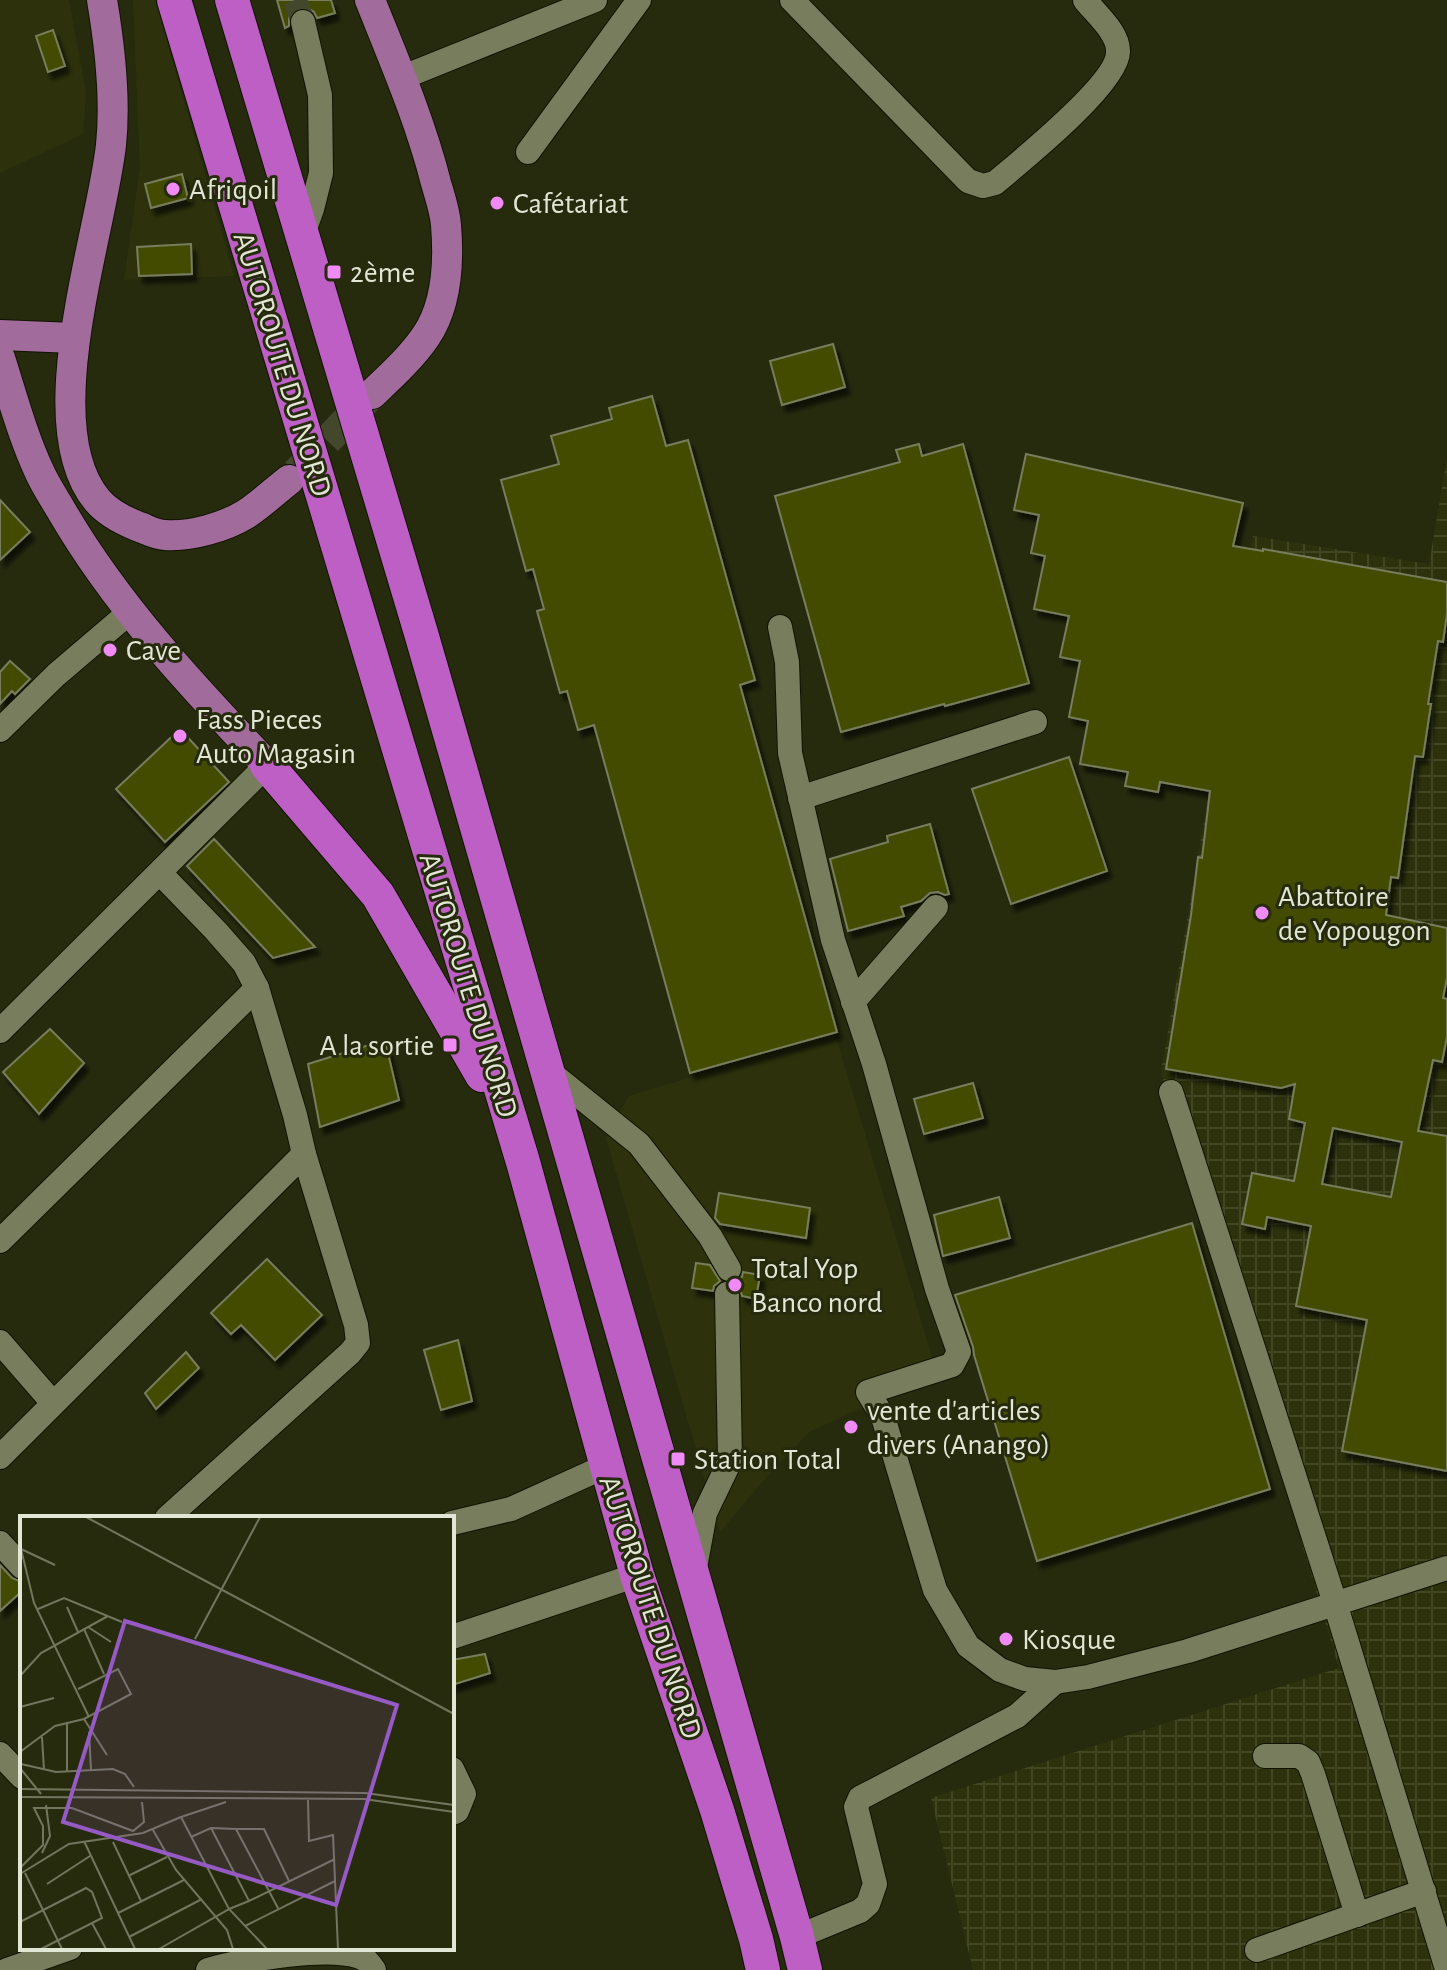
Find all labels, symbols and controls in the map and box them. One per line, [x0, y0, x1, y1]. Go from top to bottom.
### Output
place label: Afriqoil [189, 175, 277, 205]
marker: Afriqoil [164, 180, 182, 198]
place label: Cafétariat [513, 189, 628, 219]
marker: Cafétariat [488, 194, 506, 212]
street label: AUTOROUTE DU NORD [228, 229, 337, 500]
place label: 2ème [350, 258, 415, 288]
marker: 2ème [325, 263, 343, 281]
place label: Cave [126, 636, 181, 666]
marker: Cave [101, 641, 119, 659]
place label: Fass Pieces Auto Magasin [196, 705, 356, 769]
marker: Fass Pieces Auto Magasin [171, 727, 189, 745]
street label: AUTOROUTE DU NORD [414, 850, 523, 1121]
place label: Abattoire de Yopougon [1278, 882, 1431, 946]
marker: Abattoire de Yopougon [1253, 904, 1271, 922]
place label: A la sortie [320, 1031, 434, 1061]
marker: A la sortie [441, 1036, 459, 1054]
place label: Total Yop Banco nord [751, 1254, 883, 1318]
marker: Total Yop Banco nord [726, 1276, 744, 1294]
place label: vente d'articles divers (Anango) [867, 1396, 1050, 1460]
marker: vente d'articles divers (Anango) [842, 1418, 860, 1436]
place label: Station Total [694, 1445, 842, 1475]
marker: Station Total [669, 1450, 687, 1468]
street label: AUTOROUTE DU NORD [593, 1472, 707, 1743]
inset map [20, 1516, 454, 1950]
place label: Kiosque [1022, 1625, 1116, 1655]
marker: Kiosque [997, 1630, 1015, 1648]

